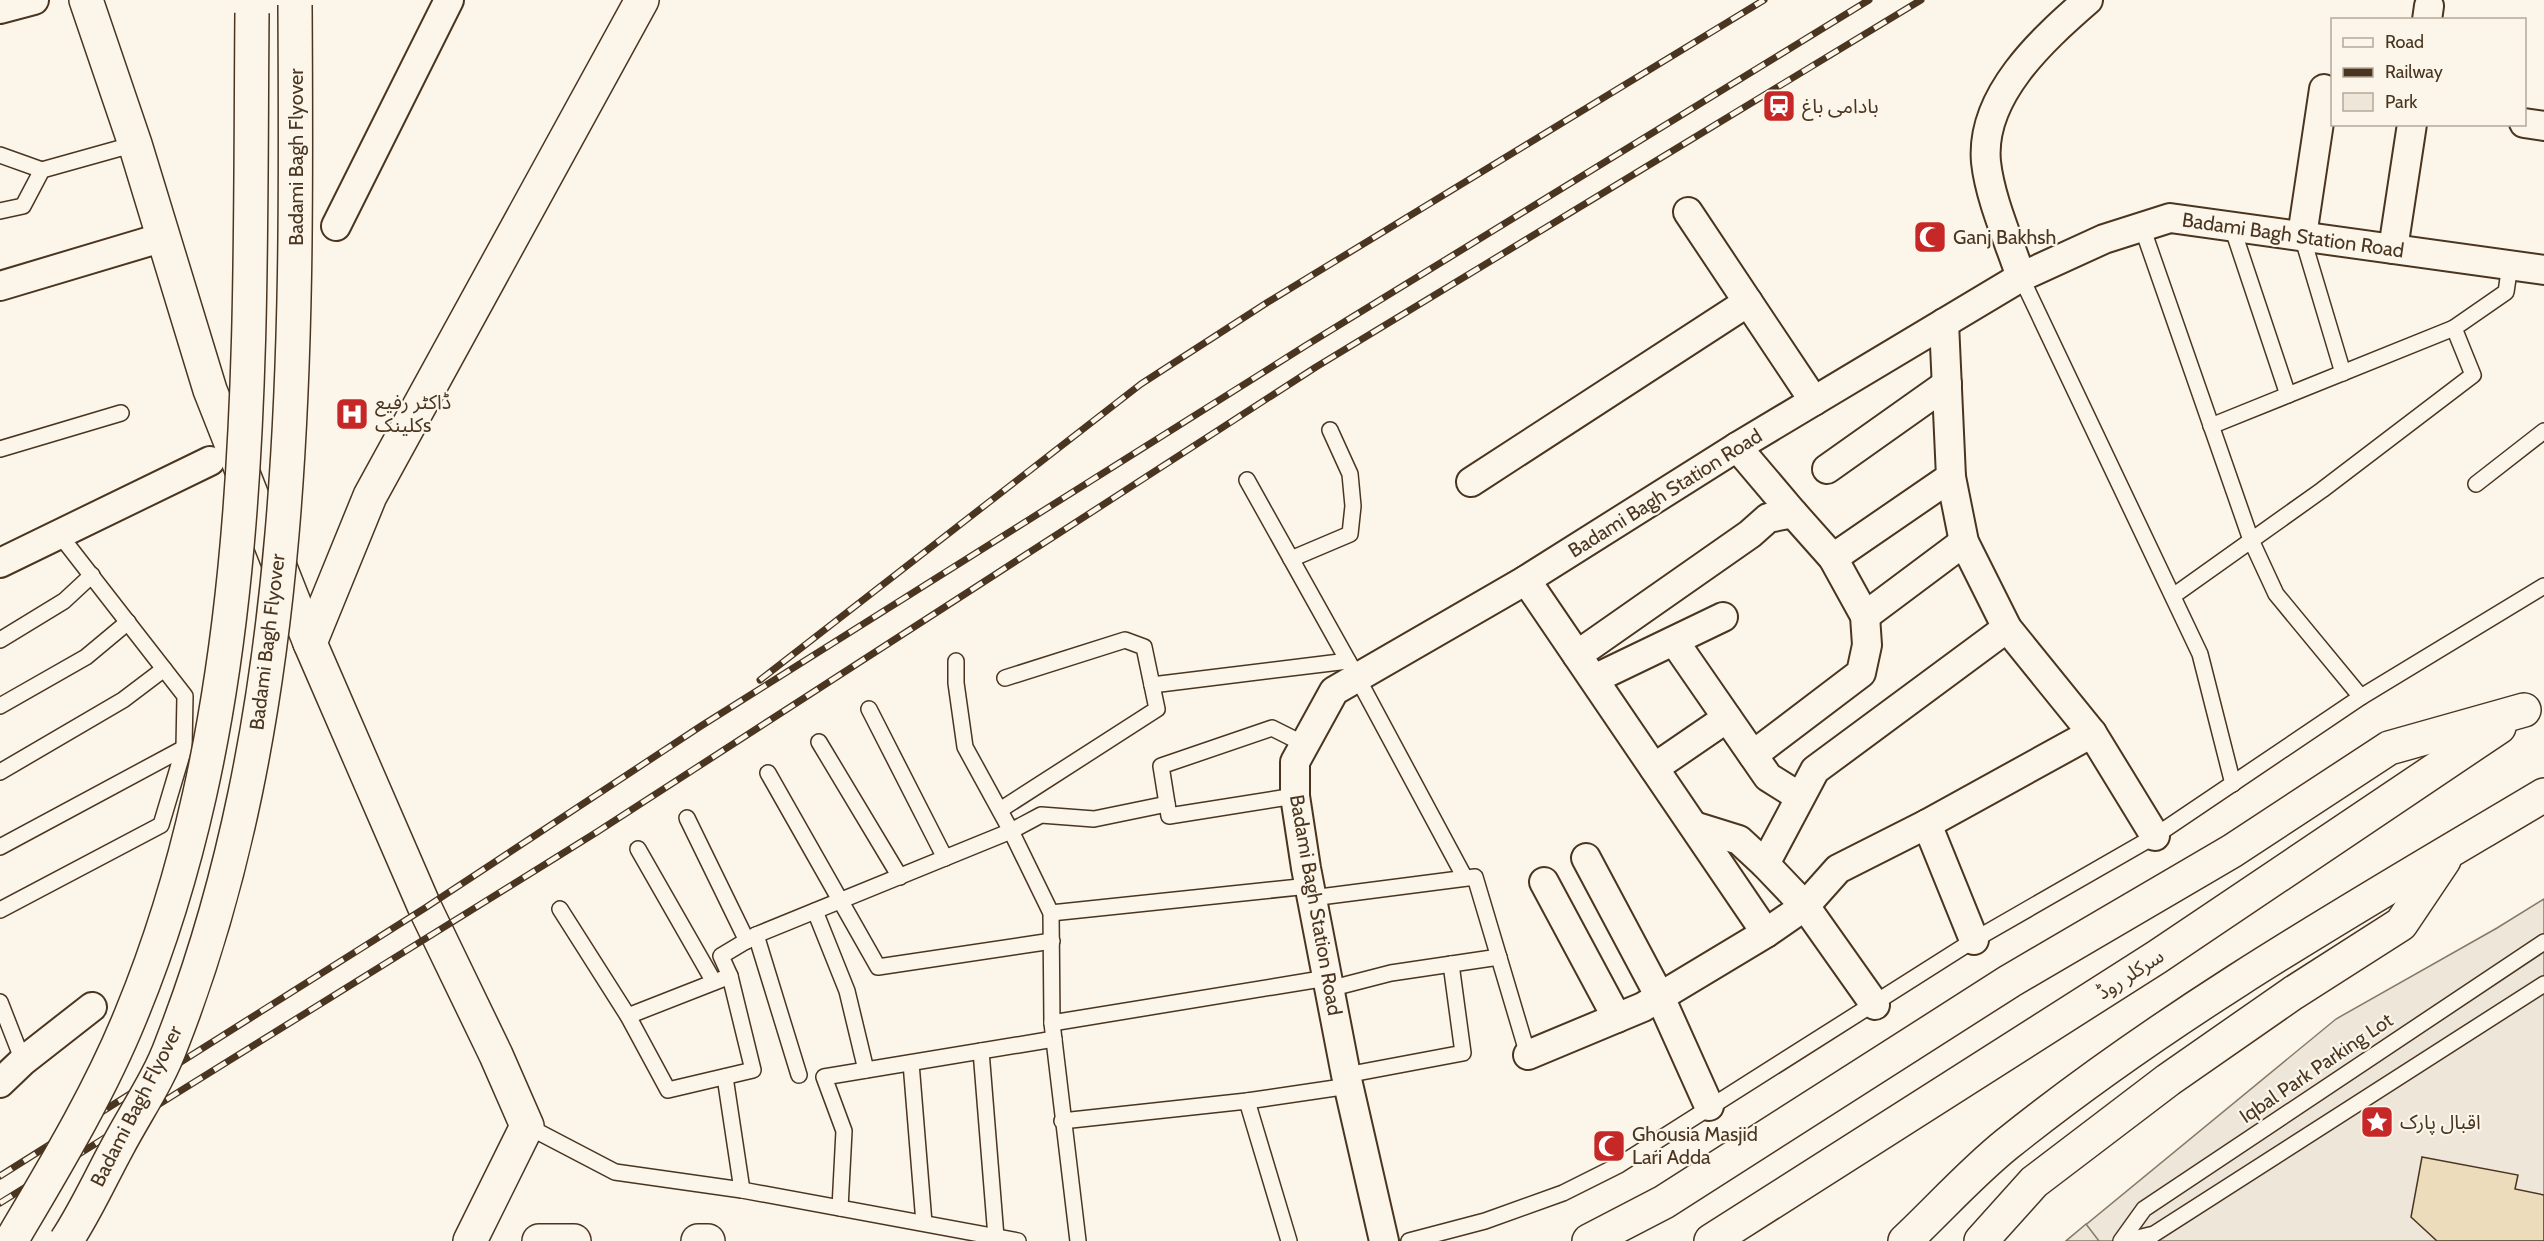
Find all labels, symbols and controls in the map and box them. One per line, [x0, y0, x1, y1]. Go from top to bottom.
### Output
legend [2331, 18, 2526, 126]
text: Road [2385, 31, 2424, 53]
text: Railway [2385, 61, 2443, 83]
street label: Badami Bagh Flyover [284, 68, 308, 246]
station icon: بادامی باغ [1761, 88, 1797, 124]
text: Park [2385, 91, 2418, 113]
place label: بادامی باغ [1802, 94, 1879, 121]
street label: Badami Bagh Station Road [2180, 208, 2406, 262]
mosque icon: Ganj Bakhsh [1912, 219, 1948, 255]
place label: Ganj Bakhsh [1953, 225, 2056, 249]
place label: ڈاکٹر رفیع کلینکs [375, 390, 451, 437]
hospital icon: ڈاکٹر رفیع کلینکs [334, 396, 370, 432]
street label: Badami Bagh Station Road [1564, 423, 1766, 563]
street label: Badami Bagh Flyover [244, 552, 290, 731]
street label: Badami Bagh Station Road [1285, 793, 1347, 1017]
street label: سرکلر روڈ [2092, 943, 2168, 1005]
street label: Iqbal Park Parking Lot [2235, 1008, 2397, 1128]
street label: Badami Bagh Flyover [85, 1021, 187, 1190]
place icon: اقبال پارک [2359, 1104, 2395, 1140]
place label: اقبال پارک [2400, 1110, 2481, 1135]
place label: Ghousia Masjid Lari Adda [1632, 1122, 1758, 1169]
mosque icon: Ghousia Masjid Lari Adda [1591, 1128, 1627, 1164]

